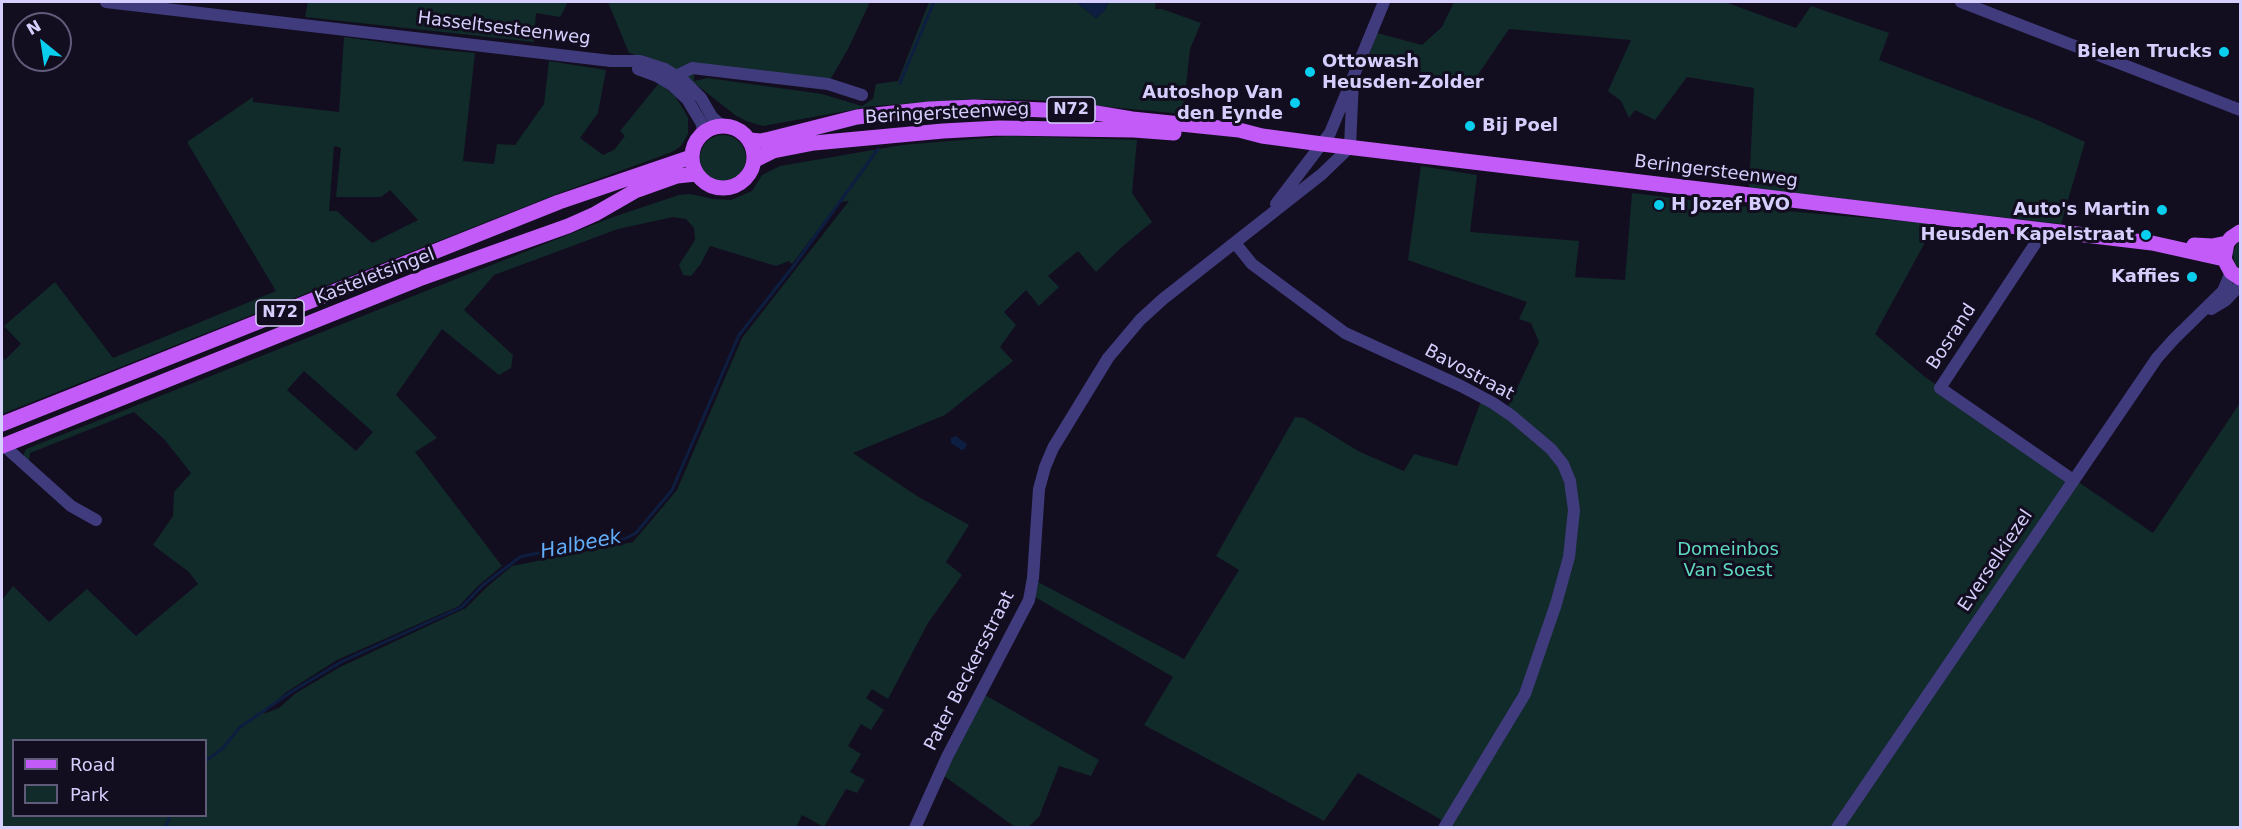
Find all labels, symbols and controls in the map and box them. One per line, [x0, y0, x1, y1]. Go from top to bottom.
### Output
street label: Hasseltsesteenweg [416, 8, 592, 50]
north arrow [12, 12, 72, 72]
text: N [23, 16, 44, 39]
place label: Bielen Trucks [2077, 41, 2212, 63]
marker: Bielen Trucks [2217, 45, 2231, 59]
place label: Ottowash Heusden-Zolder [1322, 51, 1484, 94]
marker: Ottowash Heusden-Zolder [1303, 65, 1317, 79]
place label: Autoshop Van den Eynde [1142, 82, 1283, 124]
marker: Autoshop Van den Eynde [1288, 96, 1302, 110]
road number: N72 [1047, 97, 1095, 123]
street label: Beringersteenweg [864, 99, 1030, 129]
place label: Bij Poel [1482, 115, 1558, 137]
marker: Bij Poel [1463, 119, 1477, 133]
street label: Beringersteenweg [1633, 151, 1799, 193]
place label: H Jozef BVO [1671, 194, 1790, 216]
marker: H Jozef BVO [1652, 198, 1666, 212]
place label: Auto's Martin [2013, 199, 2150, 221]
marker: Auto's Martin [2155, 203, 2169, 217]
place label: Heusden Kapelstraat [1921, 224, 2134, 246]
marker: Heusden Kapelstraat [2139, 228, 2153, 242]
street label: Kasteletsingel [312, 244, 438, 310]
place label: Kaffies [2111, 266, 2180, 288]
marker: Kaffies [2185, 270, 2199, 284]
road number: N72 [256, 300, 304, 326]
street label: Bosrand [1923, 300, 1981, 374]
street label: Bavostraat [1421, 340, 1517, 406]
street label: Everselkiezel [1954, 506, 2038, 616]
water label: Halbeek [539, 525, 623, 565]
park label: Domeinbos Van Soest [1677, 539, 1779, 582]
street label: Pater Beckersstraat [920, 588, 1020, 754]
legend [12, 739, 207, 817]
text: Road [70, 754, 115, 775]
text: Park [70, 784, 109, 805]

